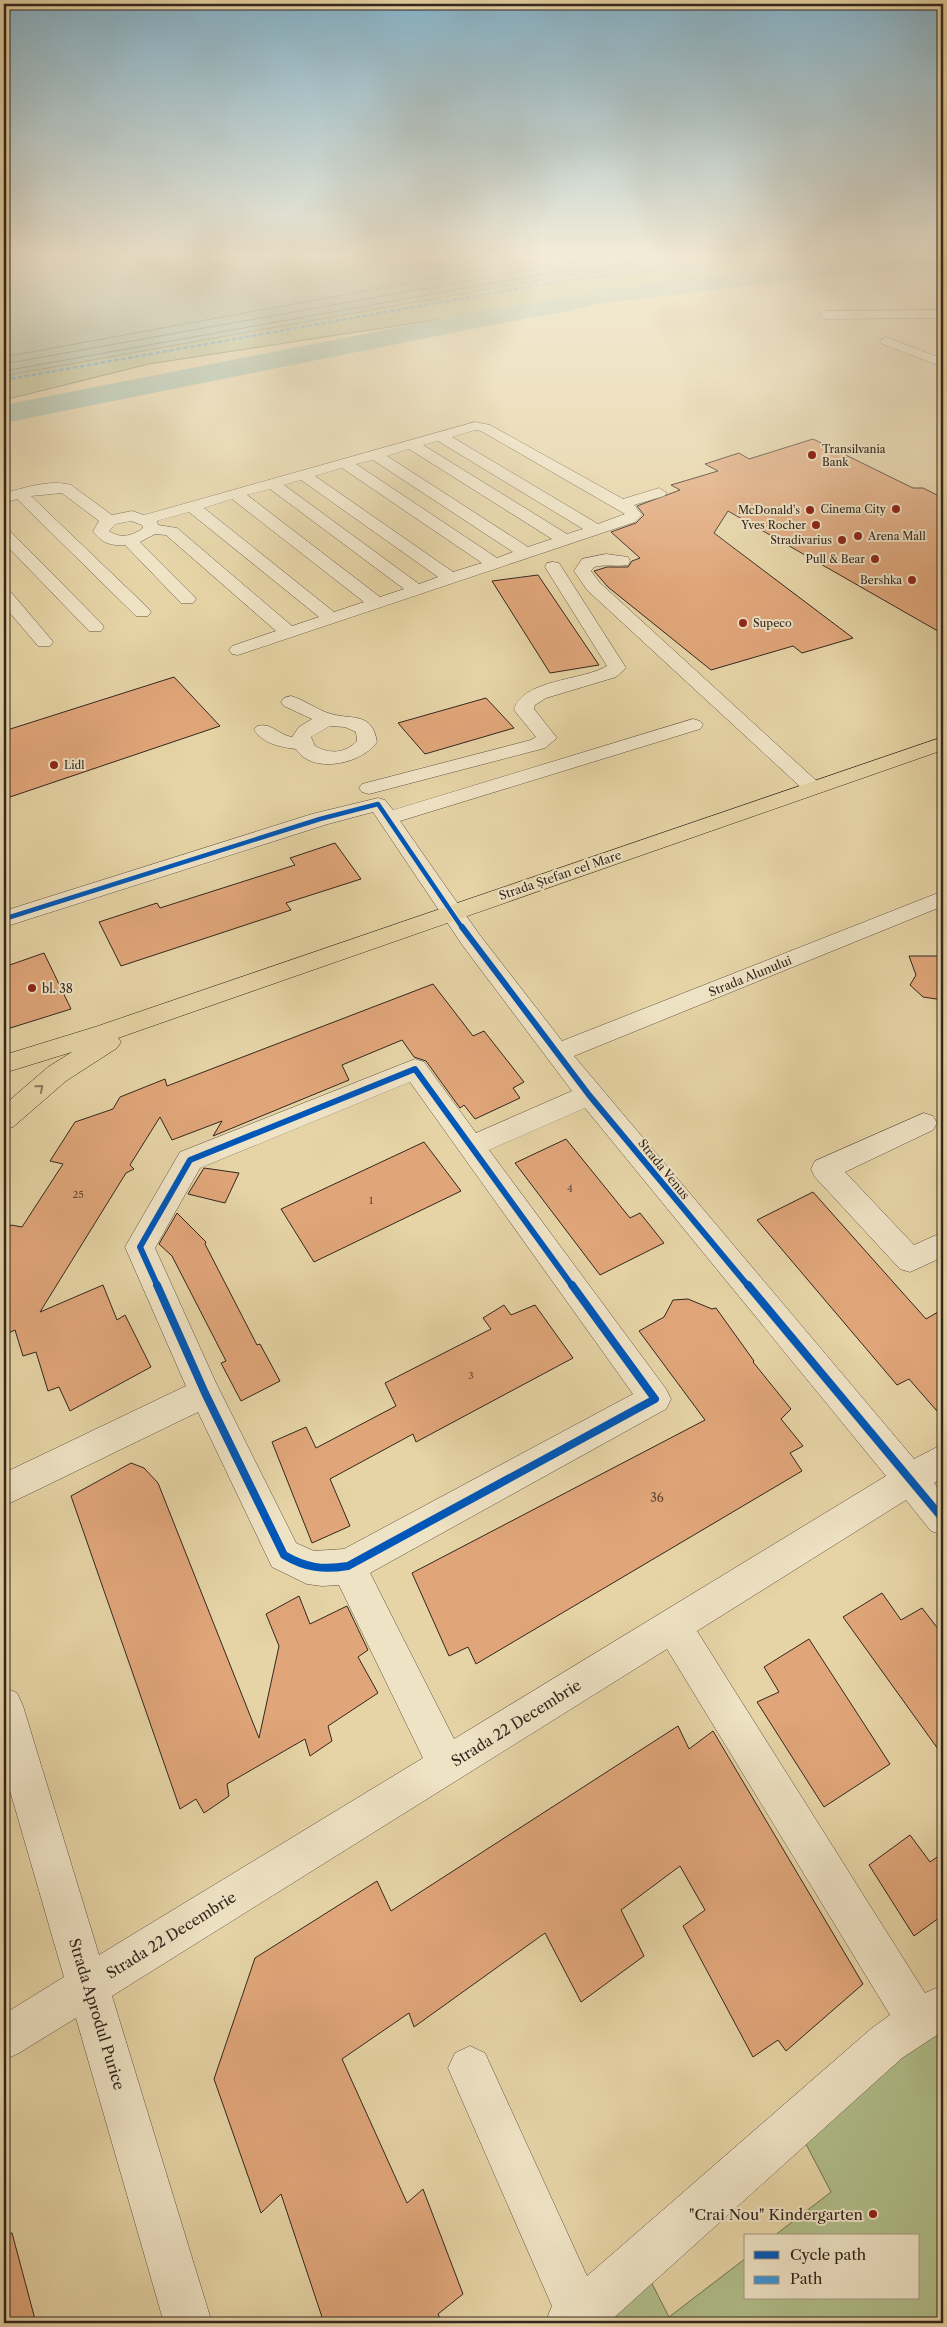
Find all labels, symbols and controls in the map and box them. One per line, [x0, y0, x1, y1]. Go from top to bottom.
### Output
place label: Transilvania Bank [822, 442, 886, 469]
marker: Transilvania Bank [806, 449, 818, 461]
place label: Cinema City [820, 502, 887, 516]
place label: McDonald's [738, 503, 800, 517]
marker: Cinema City [890, 503, 902, 515]
marker: McDonald's [804, 504, 816, 516]
place label: Yves Rocher [740, 518, 806, 532]
marker: Yves Rocher [810, 519, 822, 531]
place label: Arena Mall [867, 529, 926, 543]
marker: Arena Mall [852, 530, 864, 542]
place label: Stradivarius [770, 533, 832, 547]
marker: Stradivarius [836, 534, 848, 546]
place label: Pull & Bear [805, 552, 865, 566]
marker: Pull & Bear [869, 553, 881, 565]
place label: Bershka [860, 573, 902, 587]
marker: Bershka [906, 574, 918, 586]
place label: Supeco [753, 616, 792, 630]
marker: Supeco [737, 617, 749, 629]
place label: Lidl [64, 758, 85, 772]
marker: Lidl [48, 759, 60, 771]
street label: Strada Ștefan cel Mare [497, 847, 624, 904]
street label: Strada Alunului [706, 952, 794, 999]
place label: bl. 38 [42, 981, 73, 996]
marker: bl. 38 [26, 982, 38, 994]
one-way arrow [35, 1085, 44, 1094]
street label: Strada Venus [635, 1136, 693, 1202]
house number: 4 [567, 1182, 573, 1195]
house number: 25 [72, 1188, 84, 1201]
house number: 1 [369, 1194, 374, 1207]
house number: 3 [468, 1369, 474, 1382]
house number: 36 [650, 1490, 664, 1505]
street label: Strada 22 Decembrie [447, 1675, 585, 1771]
street label: Strada 22 Decembrie [102, 1887, 240, 1983]
street label: Strada Aprodul Purice [65, 1936, 129, 2092]
place label: "Crai Nou" Kindergarten [689, 2205, 864, 2224]
marker: "Crai Nou" Kindergarten [867, 2208, 879, 2220]
legend [744, 2234, 920, 2300]
text: Cycle path [790, 2245, 867, 2264]
text: Path [790, 2269, 823, 2288]

